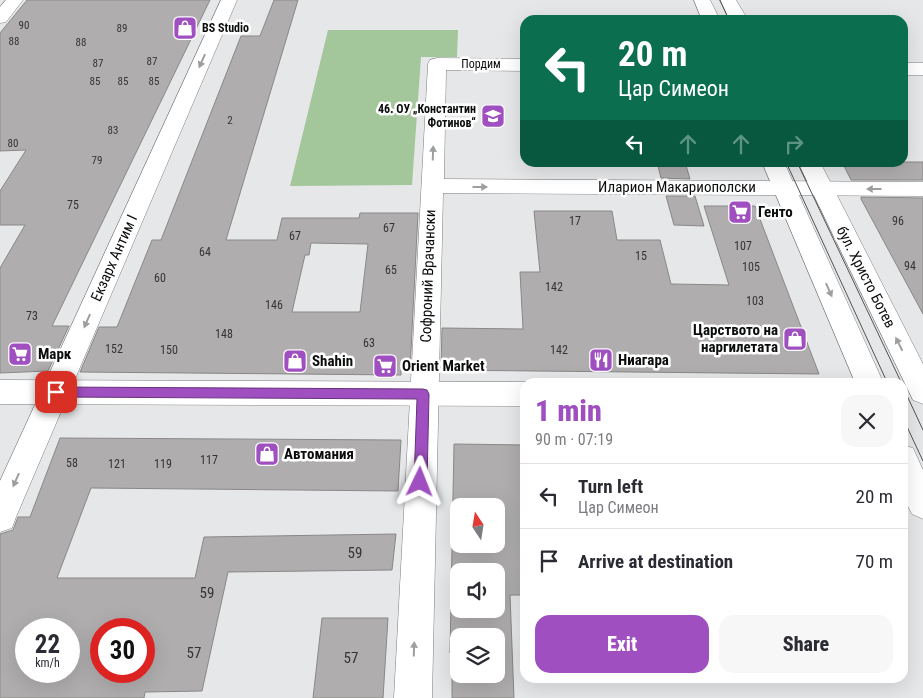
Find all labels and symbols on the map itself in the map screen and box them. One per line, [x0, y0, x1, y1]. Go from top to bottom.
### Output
shop icon: BS Studio [172, 15, 198, 41]
house number: 90 [19, 19, 29, 32]
place label: BS Studio [202, 21, 249, 35]
house number: 89 [117, 22, 127, 35]
house number: 88 [9, 35, 19, 48]
house number: 88 [76, 36, 86, 49]
one-way arrow [197, 54, 205, 68]
house number: 87 [147, 55, 157, 68]
house number: 87 [93, 57, 103, 70]
street label: Пордим [461, 57, 501, 71]
house number: 85 [90, 75, 100, 88]
house number: 85 [118, 75, 128, 88]
house number: 85 [149, 75, 159, 88]
place label: 46. ОУ „Константин Фотинов“ [378, 102, 476, 130]
school or university icon: 46. ОУ „Константин Фотинов“ [480, 103, 506, 129]
house number: 2 [227, 114, 233, 127]
house number: 83 [108, 124, 118, 137]
house number: 80 [8, 137, 18, 150]
one-way arrow [429, 144, 437, 160]
house number: 79 [92, 154, 102, 167]
street label: Иларион Макариополски [598, 178, 756, 196]
one-way arrow [473, 183, 489, 191]
one-way arrow [866, 185, 882, 193]
house number: 75 [67, 198, 79, 212]
supermarket icon: Генто [727, 199, 753, 225]
place label: Генто [758, 203, 793, 221]
street label: Софроний Врачански [417, 209, 439, 343]
street label: Екзарх Антим I [87, 212, 141, 304]
house number: 17 [569, 214, 581, 228]
house number: 96 [892, 214, 904, 228]
house number: 67 [383, 221, 395, 235]
street label: бул. Христо Ботев [833, 223, 899, 331]
house number: 67 [289, 229, 301, 243]
house number: 107 [734, 239, 752, 253]
house number: 64 [199, 245, 211, 259]
house number: 15 [635, 249, 647, 263]
house number: 94 [904, 259, 916, 273]
house number: 105 [742, 260, 760, 274]
house number: 65 [385, 263, 397, 277]
house number: 60 [154, 271, 166, 285]
house number: 142 [545, 280, 563, 294]
one-way arrow [825, 283, 833, 297]
house number: 103 [746, 294, 764, 308]
house number: 146 [265, 298, 283, 312]
house number: 73 [26, 309, 38, 323]
one-way arrow [82, 314, 90, 328]
place label: Царството на наргилетата [693, 321, 778, 356]
shop icon: Царството на наргилетата [782, 326, 808, 352]
house number: 148 [215, 327, 233, 341]
house number: 63 [363, 336, 375, 350]
one-way arrow [895, 337, 903, 351]
supermarket icon: Марк [7, 341, 33, 367]
house number: 152 [105, 342, 123, 356]
house number: 150 [160, 343, 178, 357]
house number: 142 [550, 343, 568, 357]
place label: Марк [38, 345, 72, 363]
restaurant icon: Ниагара [588, 347, 614, 373]
shop icon: Shahin [282, 348, 308, 374]
place label: Ниагара [618, 351, 669, 369]
place label: Shahin [312, 352, 353, 370]
supermarket icon: Orient Market [372, 353, 398, 379]
place label: Orient Market [402, 357, 485, 375]
pin [35, 371, 77, 413]
shop icon: Автомания [254, 441, 280, 467]
place label: Автомания [284, 445, 354, 463]
house number: 117 [200, 453, 218, 467]
position arrow [393, 455, 445, 507]
house number: 58 [66, 456, 78, 470]
house number: 121 [108, 457, 126, 471]
house number: 119 [154, 457, 172, 471]
one-way arrow [11, 473, 19, 487]
north arrow [450, 498, 505, 552]
house number: 59 [348, 544, 362, 562]
house number: 59 [200, 584, 214, 602]
speed limit sign: 30 [90, 618, 155, 683]
one-way arrow [411, 641, 419, 657]
house number: 57 [187, 644, 201, 662]
house number: 57 [344, 649, 358, 667]

